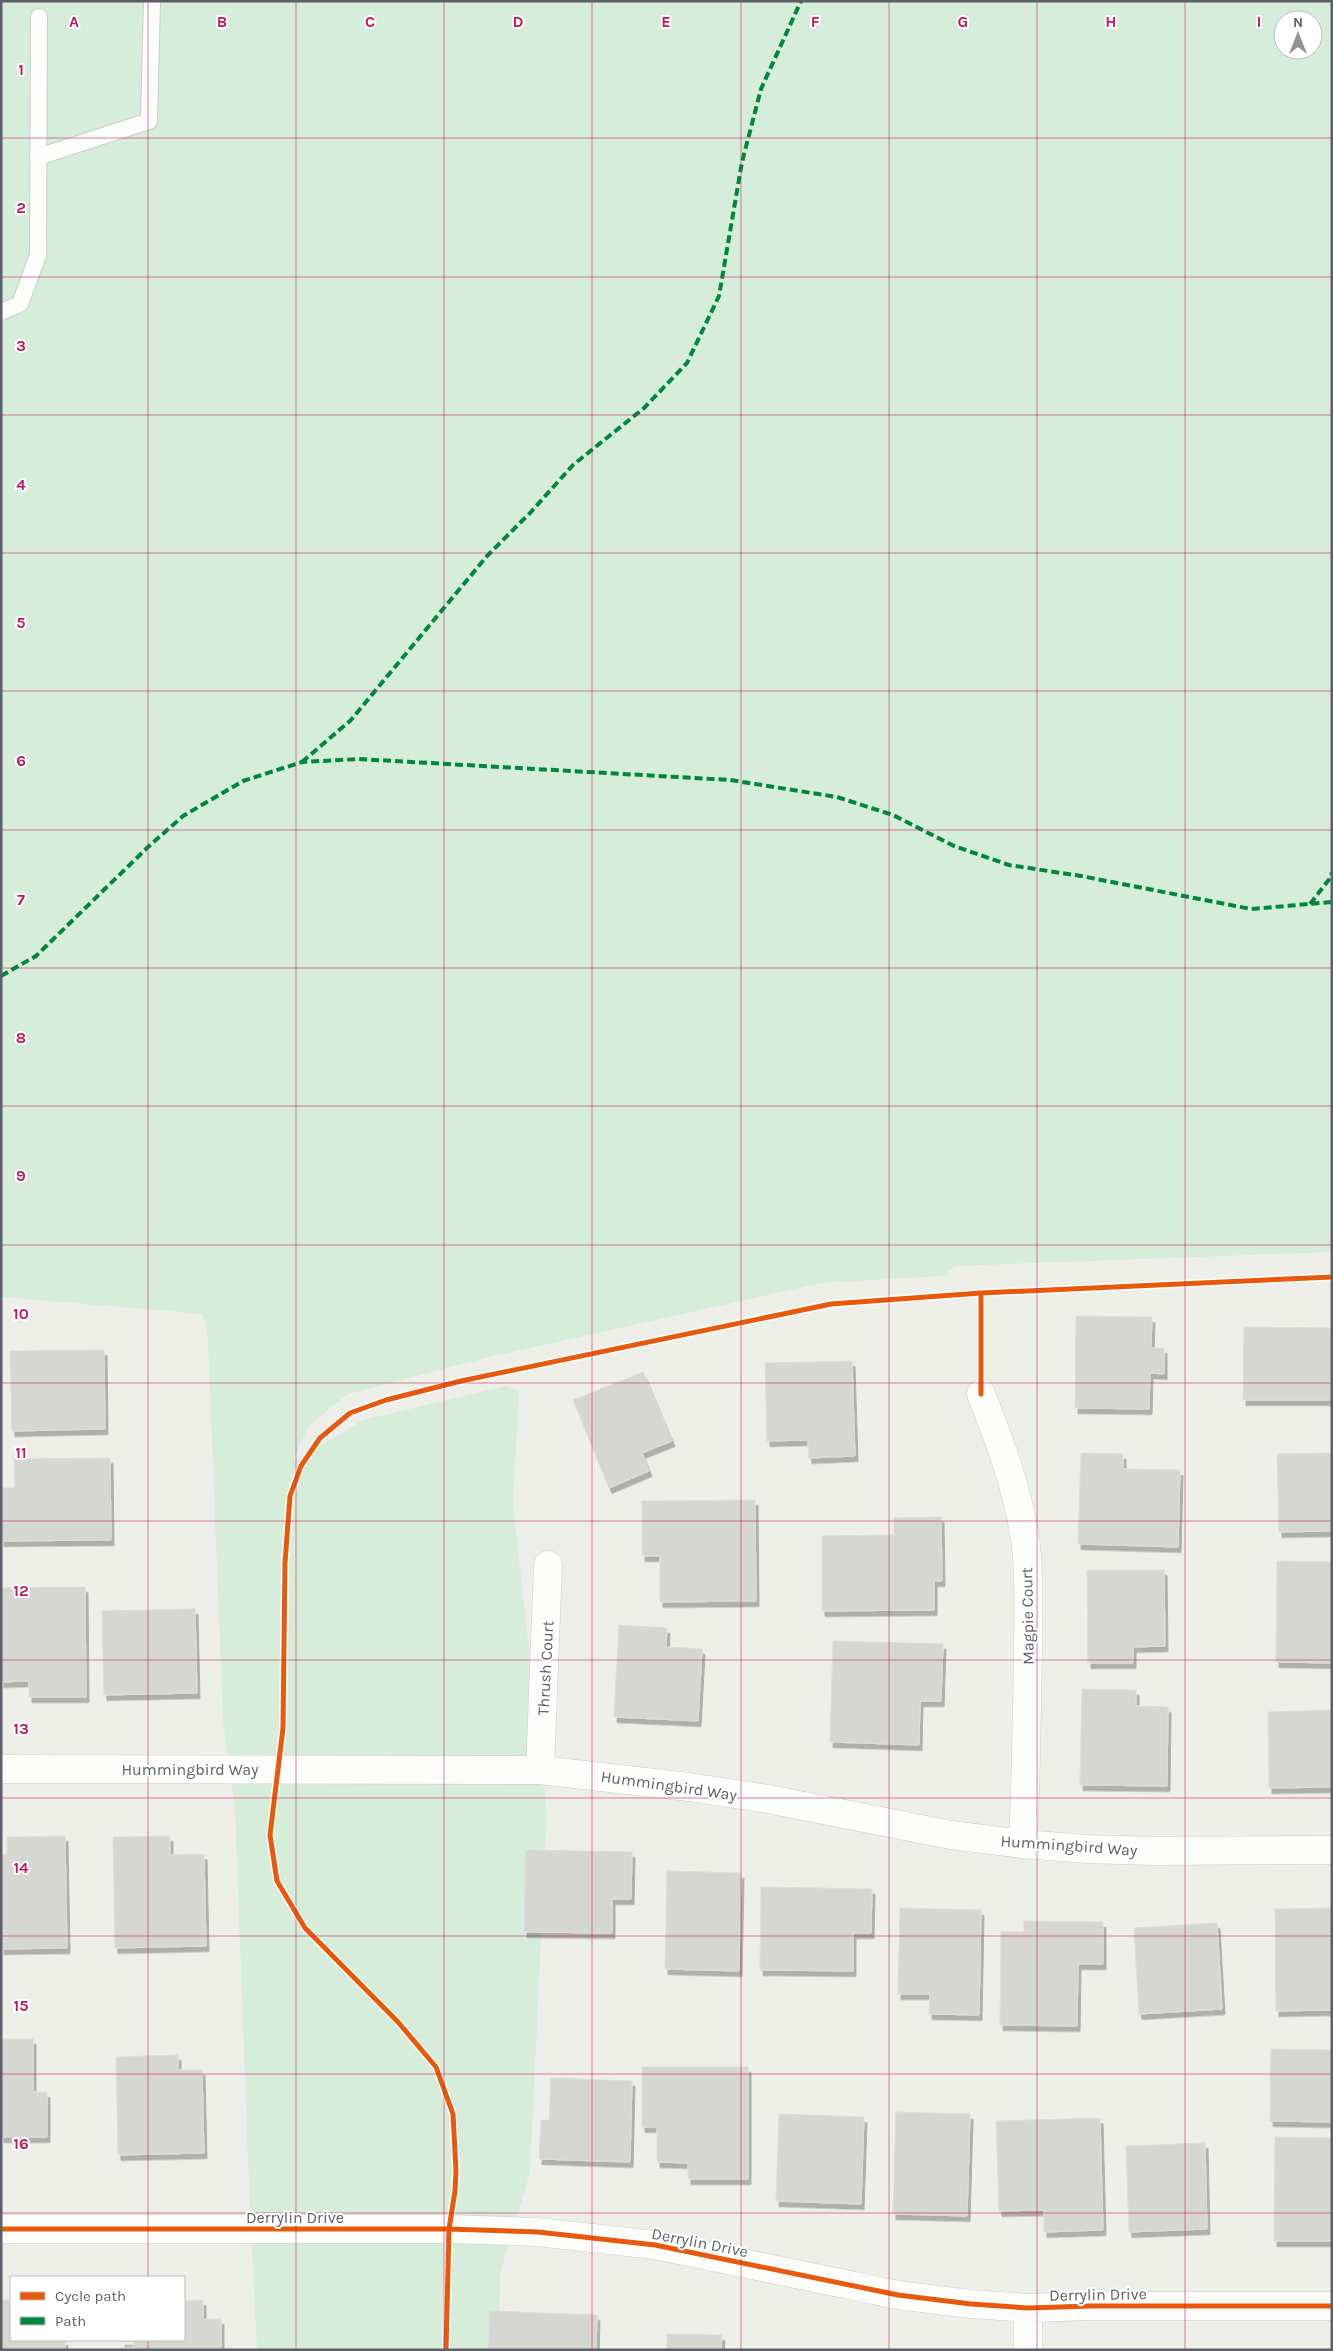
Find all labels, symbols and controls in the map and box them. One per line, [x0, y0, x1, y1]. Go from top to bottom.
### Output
north arrow [1273, 10, 1323, 60]
text: A [69, 12, 79, 31]
text: B [217, 12, 227, 31]
text: C [365, 12, 375, 31]
text: D [513, 12, 524, 31]
text: E [661, 12, 671, 31]
text: F [811, 12, 820, 31]
text: G [958, 12, 968, 31]
text: H [1105, 12, 1117, 31]
text: I [1257, 12, 1261, 31]
text: N [1293, 14, 1303, 31]
text: 1 [18, 60, 24, 79]
text: 2 [16, 198, 26, 217]
text: 3 [16, 336, 26, 355]
text: 4 [16, 475, 26, 494]
text: 5 [16, 613, 26, 632]
text: 6 [16, 751, 26, 770]
text: 7 [17, 890, 25, 909]
text: 8 [16, 1028, 26, 1047]
text: 9 [16, 1166, 26, 1185]
text: 10 [13, 1304, 29, 1323]
text: 11 [15, 1443, 27, 1462]
street label: Magpie Court [1017, 1567, 1038, 1665]
text: 12 [13, 1581, 29, 1600]
street label: Thrush Court [534, 1620, 557, 1716]
text: 13 [13, 1719, 29, 1738]
street label: Hummingbird Way [121, 1760, 259, 1779]
street label: Hummingbird Way [600, 1767, 739, 1805]
street label: Hummingbird Way [1000, 1831, 1139, 1860]
text: 14 [13, 1858, 29, 1877]
text: 15 [13, 1996, 29, 2015]
text: 16 [13, 2134, 29, 2153]
street label: Derrylin Drive [246, 2208, 344, 2227]
street label: Derrylin Drive [650, 2224, 750, 2261]
legend [10, 2276, 185, 2341]
street label: Derrylin Drive [1049, 2284, 1147, 2305]
text: Cycle path [55, 2287, 126, 2305]
text: Path [55, 2312, 86, 2330]

